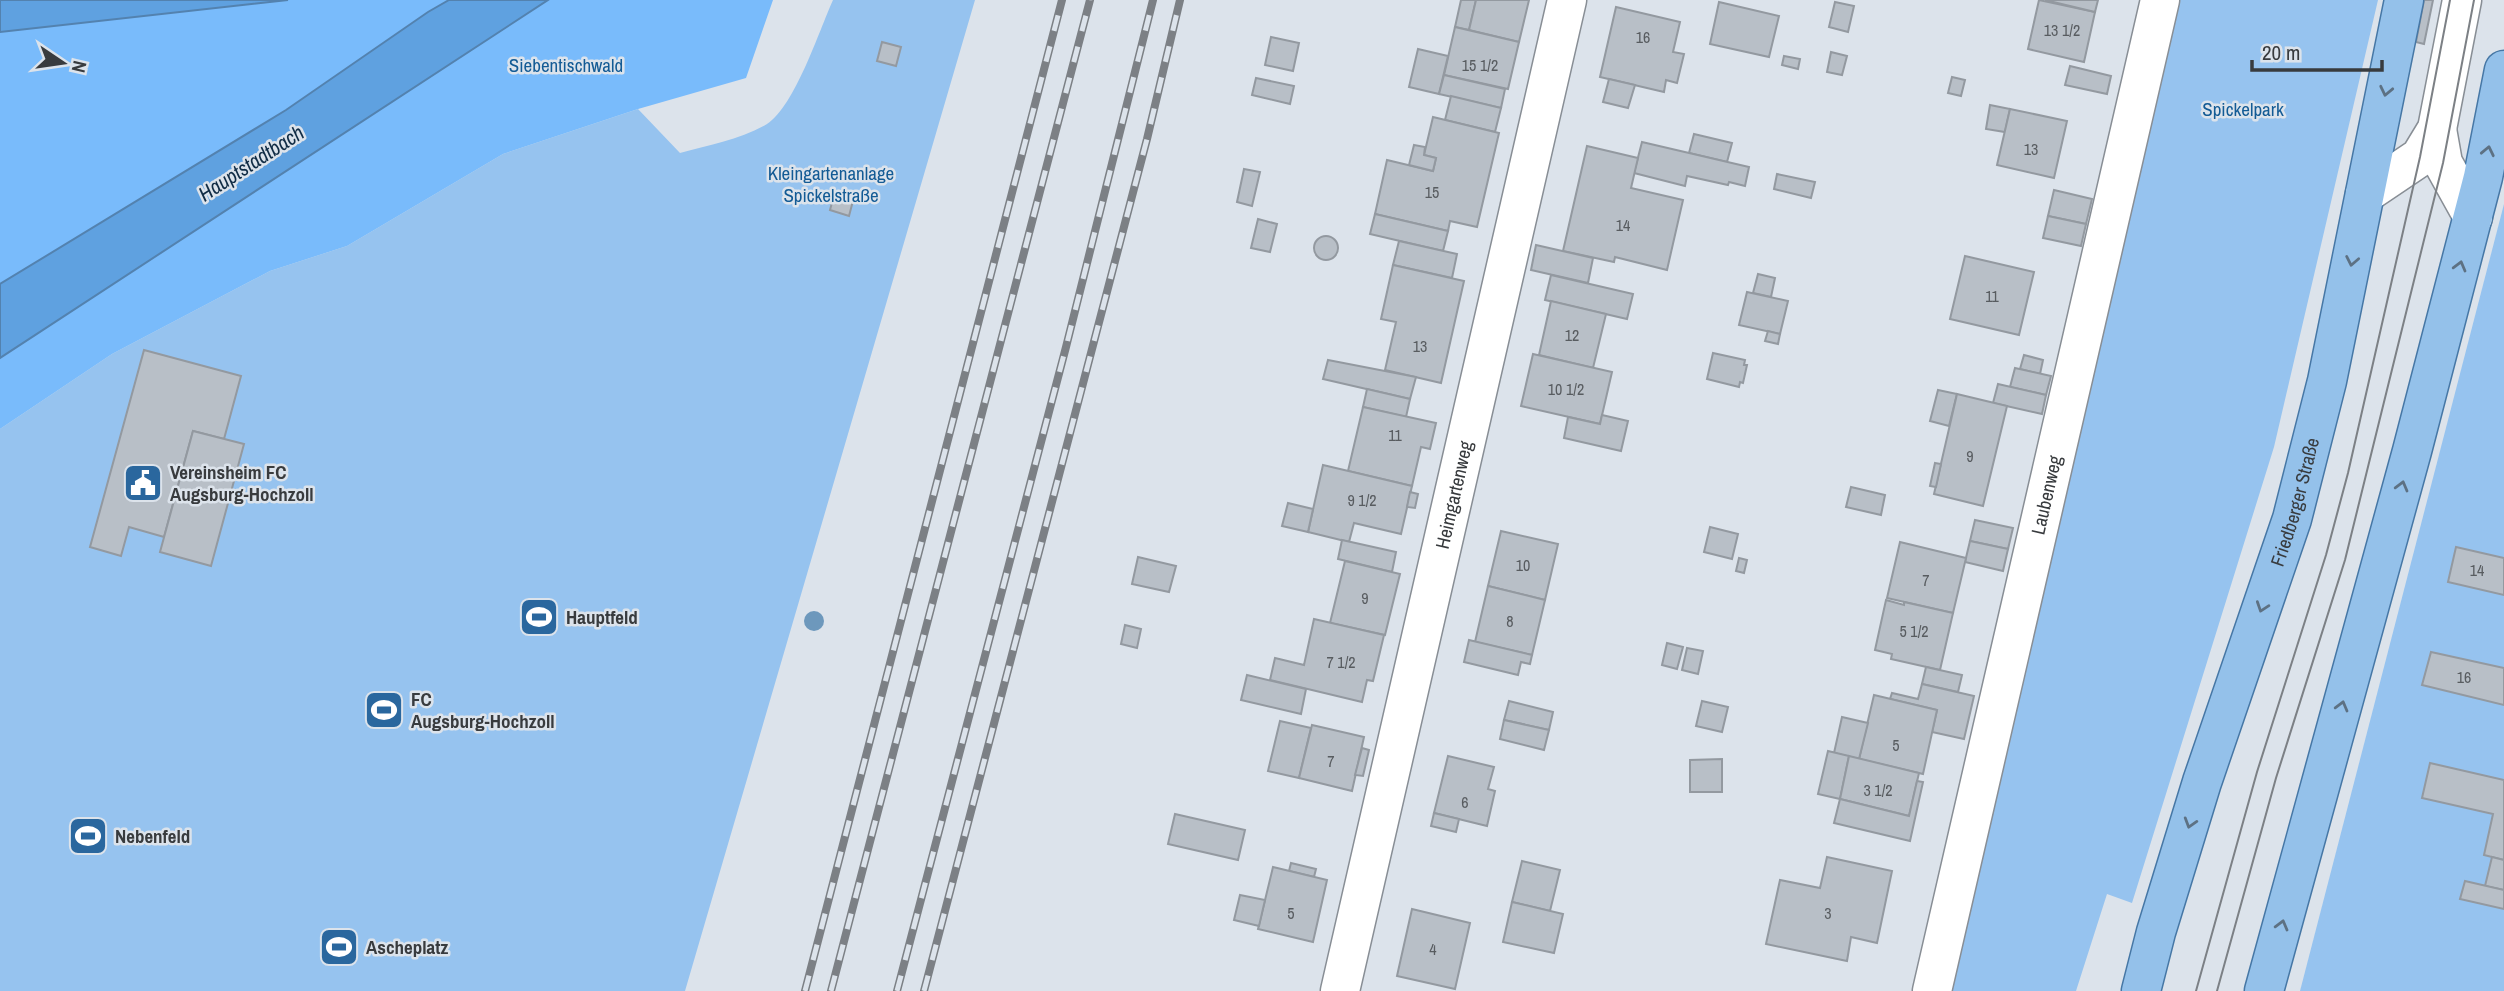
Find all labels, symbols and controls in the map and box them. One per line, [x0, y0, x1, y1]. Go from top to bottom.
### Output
house number: 13 1/2 [2044, 19, 2080, 41]
house number: 16 [1636, 26, 1650, 48]
north arrow [28, 28, 98, 98]
scale bar [2252, 28, 2382, 72]
text: 20 m [2262, 38, 2300, 67]
park label: Siebentischwald [509, 52, 623, 78]
house number: 15 1/2 [1462, 54, 1498, 76]
text: N [66, 58, 93, 75]
one-way arrow [2379, 85, 2394, 97]
park label: Spickelpark [2202, 96, 2284, 122]
water label: Hauptstadtbach [193, 118, 309, 208]
house number: 13 [2024, 138, 2038, 160]
one-way arrow [2480, 145, 2495, 157]
park label: Kleingartenanlage Spickelstraße [768, 160, 894, 208]
house number: 15 [1425, 181, 1439, 203]
house number: 14 [1616, 214, 1630, 236]
one-way arrow [2345, 255, 2360, 267]
one-way arrow [2452, 261, 2466, 273]
house number: 11 [1985, 285, 2000, 307]
house number: 12 [1565, 324, 1579, 346]
house number: 13 [1413, 335, 1427, 357]
house number: 10 1/2 [1548, 378, 1584, 400]
house number: 11 [1388, 424, 1403, 446]
street label: Friedberger Straße [2264, 435, 2325, 570]
street label: Heimgartenweg [1429, 438, 1479, 551]
house number: 9 [1966, 445, 1974, 467]
street label: Laubenweg [2024, 452, 2068, 537]
place label: Vereinsheim FC Augsburg-Hochzoll [170, 459, 314, 507]
public building icon: Vereinsheim FC Augsburg-Hochzoll [122, 462, 164, 504]
one-way arrow [2394, 481, 2408, 493]
house number: 9 1/2 [1347, 489, 1377, 511]
house number: 10 [1516, 554, 1530, 576]
house number: 14 [2470, 559, 2484, 581]
house number: 7 [1922, 569, 1930, 591]
house number: 9 [1361, 587, 1369, 609]
sports icon: Hauptfeld [518, 596, 560, 638]
one-way arrow [2256, 600, 2270, 613]
place label: Hauptfeld [566, 604, 638, 630]
house number: 8 [1506, 610, 1514, 632]
house number: 5 1/2 [1899, 620, 1929, 642]
house number: 7 1/2 [1326, 651, 1356, 673]
house number: 16 [2457, 666, 2471, 688]
place label: FC Augsburg-Hochzoll [411, 686, 555, 734]
sports icon: FC Augsburg-Hochzoll [363, 689, 405, 731]
one-way arrow [2333, 700, 2348, 712]
house number: 5 [1892, 734, 1900, 756]
house number: 7 [1327, 750, 1335, 772]
house number: 3 1/2 [1863, 779, 1893, 801]
house number: 6 [1461, 791, 1469, 813]
sports icon: Nebenfeld [67, 815, 109, 857]
one-way arrow [2183, 816, 2198, 828]
place label: Nebenfeld [115, 823, 190, 849]
house number: 5 [1287, 902, 1295, 924]
house number: 3 [1824, 902, 1832, 924]
one-way arrow [2273, 919, 2288, 931]
sports icon: Ascheplatz [318, 926, 360, 968]
place label: Ascheplatz [366, 934, 448, 960]
house number: 4 [1429, 938, 1437, 960]

